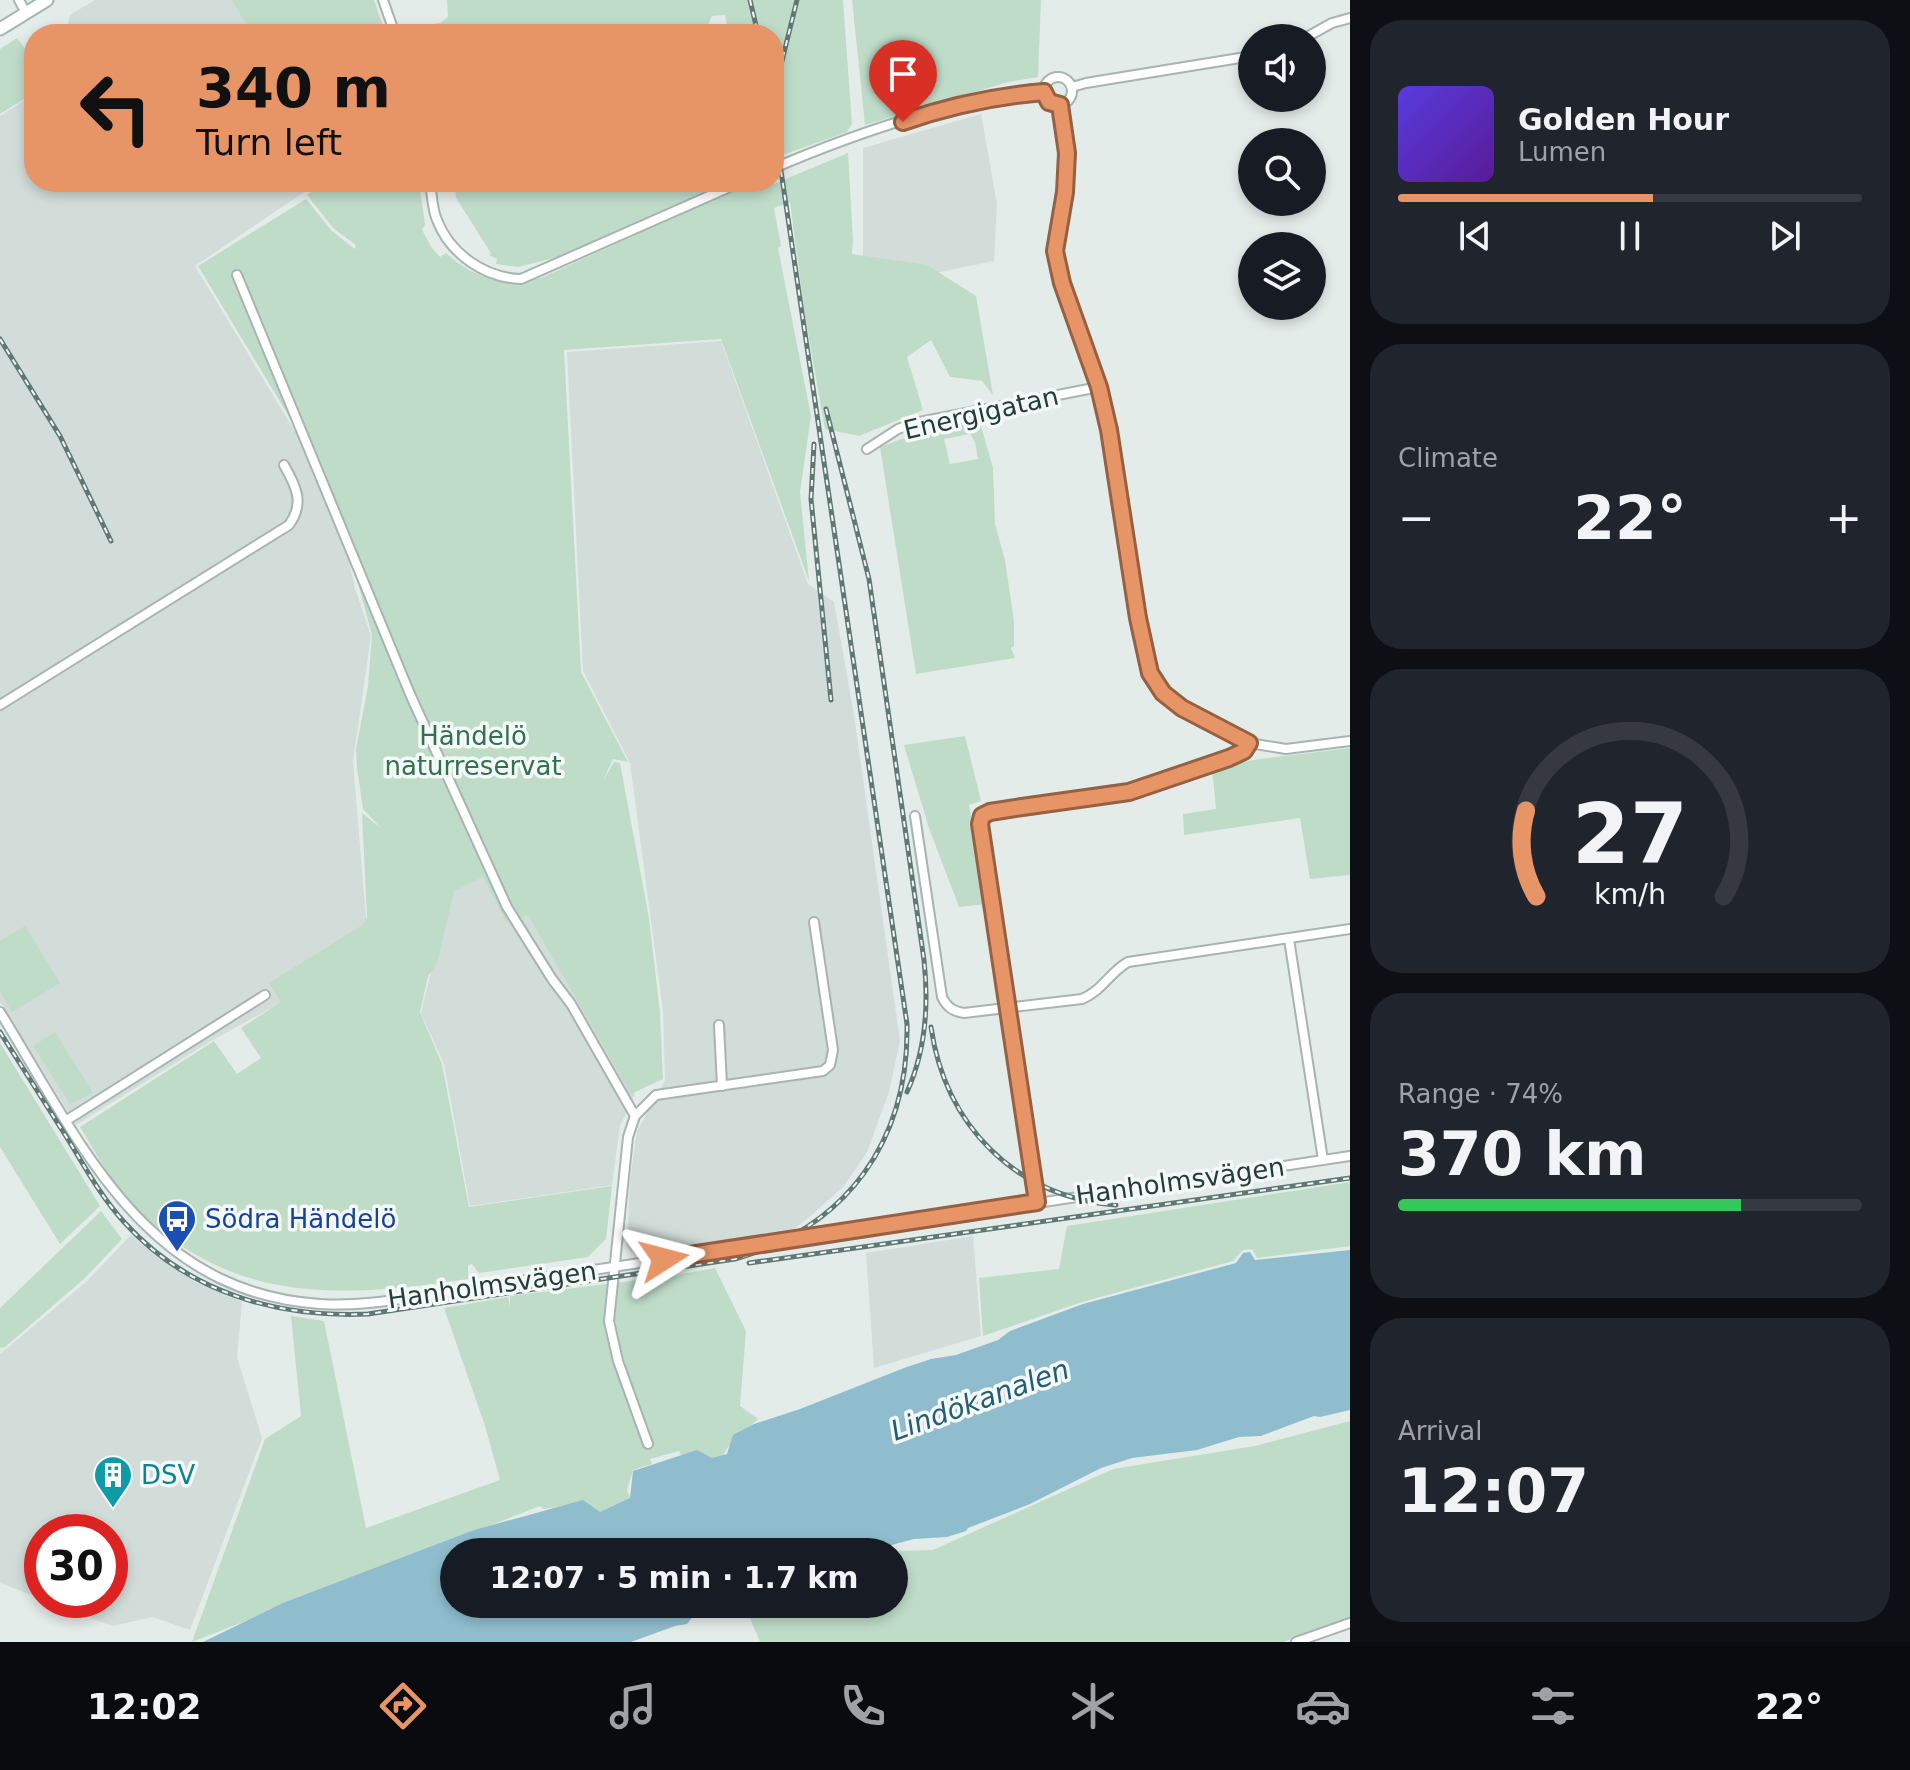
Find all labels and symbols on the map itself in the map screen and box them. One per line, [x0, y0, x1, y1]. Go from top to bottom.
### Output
pin [869, 40, 937, 122]
street label: Energigatan [901, 381, 1061, 445]
park label: Händelö naturreservat [384, 721, 562, 781]
street label: Hanholmsvägen [1074, 1151, 1286, 1211]
bus stop icon: Södra Händelö [156, 1198, 198, 1253]
place label: Södra Händelö [205, 1204, 396, 1234]
position arrow [622, 1217, 706, 1301]
street label: Hanholmsvägen [386, 1255, 598, 1315]
water label: Lindökanalen [886, 1353, 1074, 1447]
building icon: DSV [92, 1454, 134, 1509]
place label: DSV [141, 1460, 196, 1490]
speed limit sign: 30 [24, 1514, 128, 1618]

